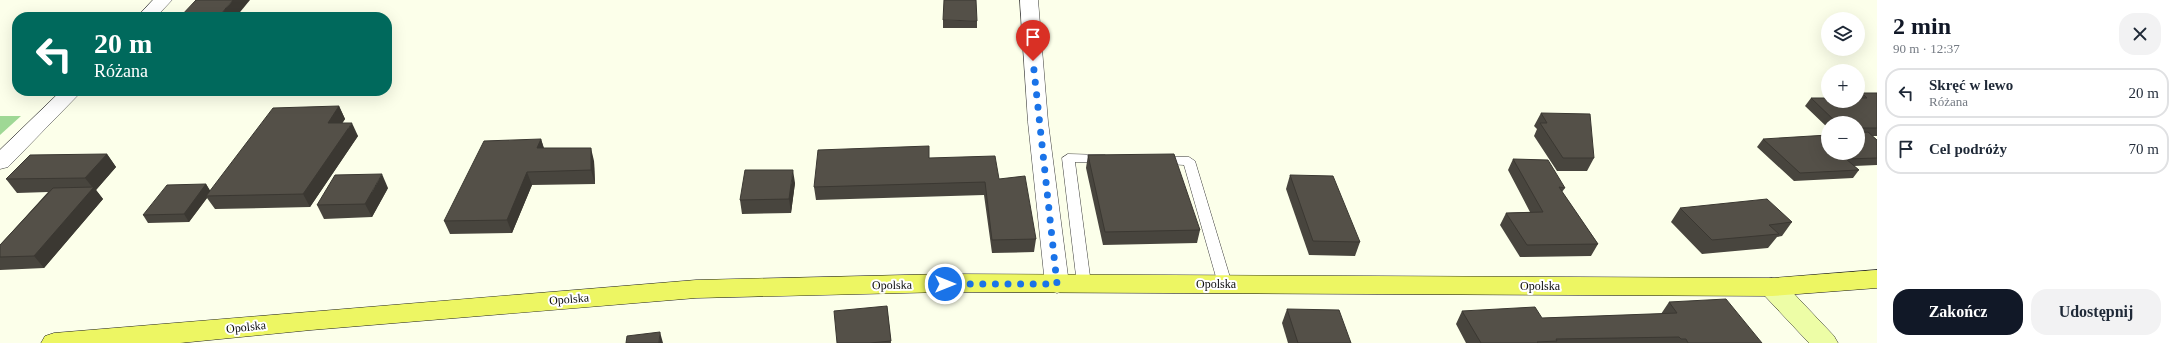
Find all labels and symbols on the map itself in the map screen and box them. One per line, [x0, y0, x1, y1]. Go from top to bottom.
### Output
pin [1016, 20, 1050, 61]
position arrow [924, 263, 966, 305]
street label: Opolska [1196, 277, 1237, 291]
street label: Opolska [872, 278, 913, 292]
street label: Opolska [1520, 279, 1561, 293]
street label: Opolska [548, 290, 590, 308]
street label: Opolska [225, 318, 267, 336]

